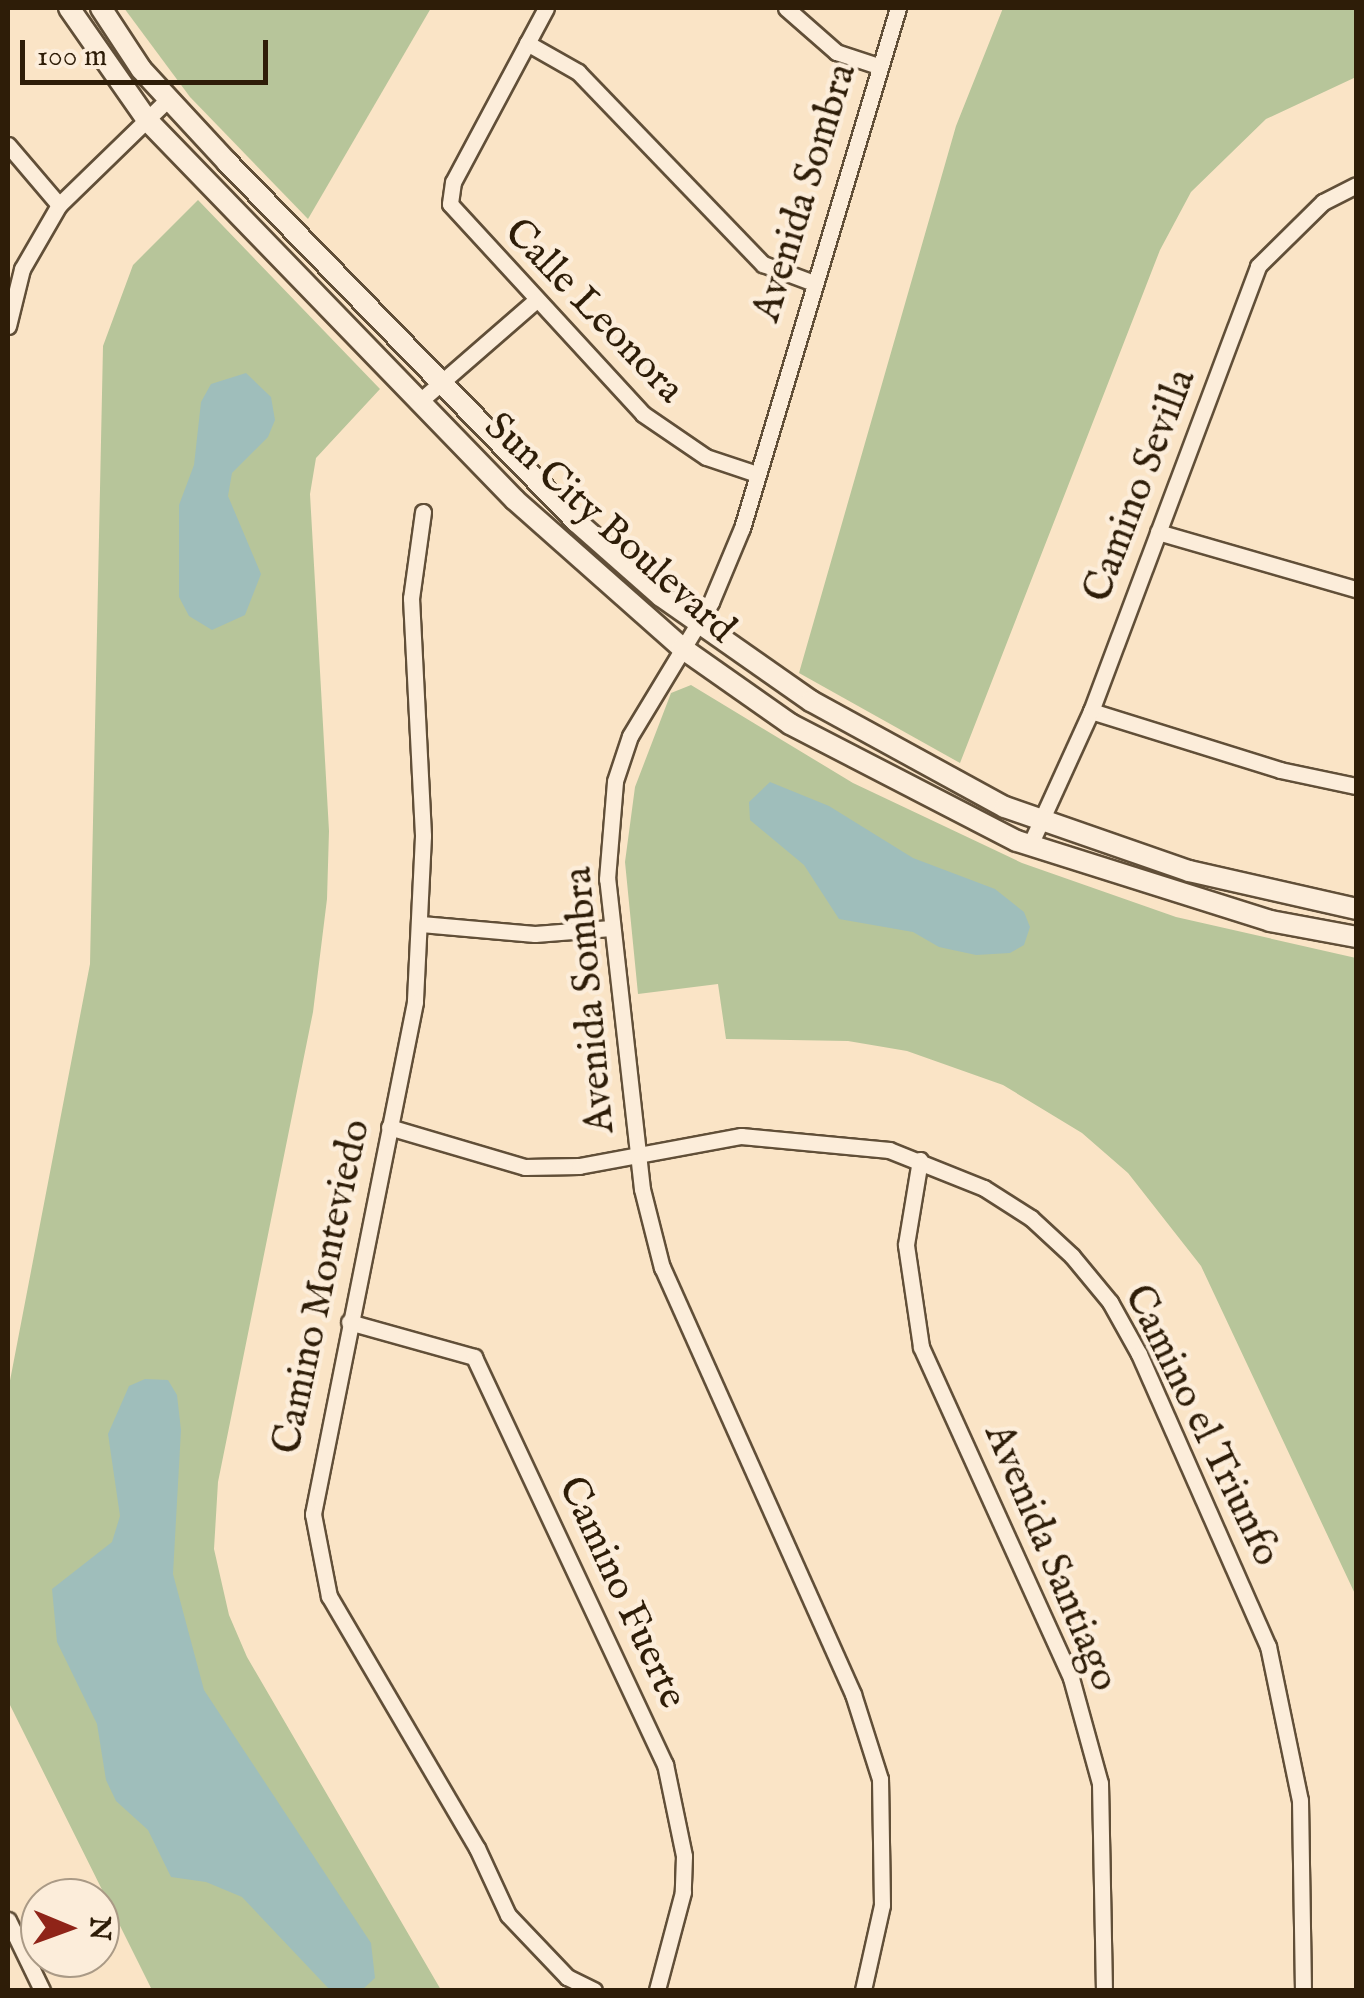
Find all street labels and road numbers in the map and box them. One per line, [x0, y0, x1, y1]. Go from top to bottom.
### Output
street label: Avenida Sombra [744, 58, 868, 328]
street label: Calle Leonora [493, 210, 693, 414]
street label: Camino Sevilla [1075, 363, 1207, 609]
street label: Sun City Boulevard [474, 404, 744, 654]
street label: Avenida Sombra [555, 865, 627, 1135]
street label: Camino Monteviedo [264, 1115, 382, 1459]
street label: Camino el Triunfo [1112, 1278, 1290, 1574]
street label: Avenida Santiago [972, 1417, 1128, 1699]
street label: Camino Fuerte [546, 1470, 696, 1716]

